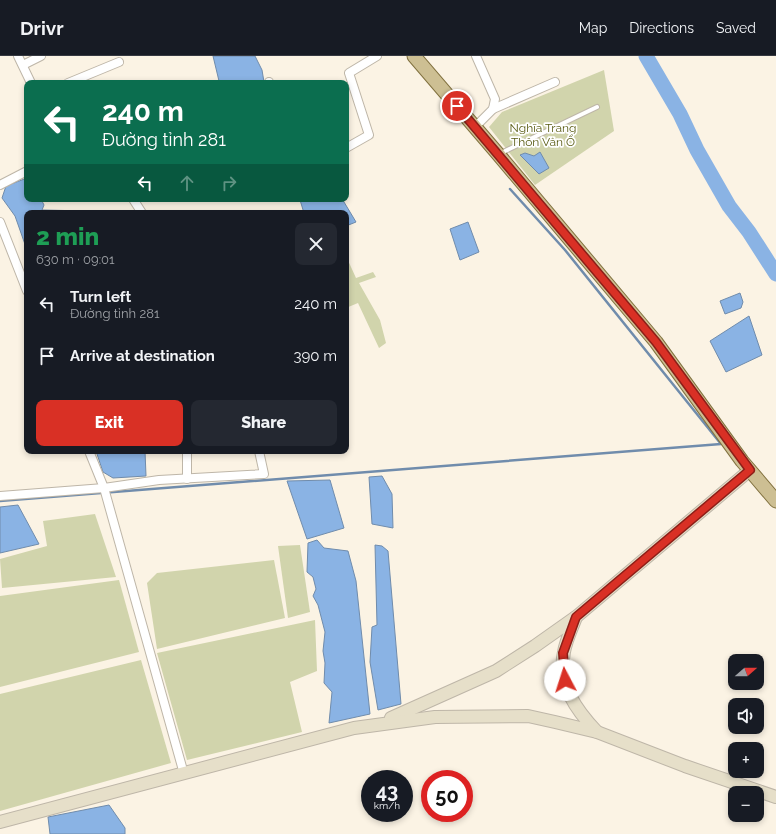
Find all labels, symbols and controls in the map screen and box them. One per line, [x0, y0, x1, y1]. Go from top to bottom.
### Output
text: Drivr [20, 17, 64, 39]
text: Map [579, 20, 607, 36]
text: Directions [629, 20, 694, 36]
text: Saved [716, 20, 756, 36]
pin [440, 89, 474, 123]
text: 240 m [102, 95, 184, 128]
icon: arrive [446, 95, 468, 117]
icon: left [36, 96, 88, 148]
park label: Nghĩa Trang Thôn Văn Ổ [510, 121, 576, 149]
text: Đường tỉnh 281 [102, 129, 226, 150]
icon: left [134, 172, 156, 194]
icon: ahead [176, 172, 198, 194]
icon: right [218, 172, 240, 194]
text: 2 min [36, 222, 99, 251]
button: close [295, 223, 337, 265]
text: 630 m · 09:01 [36, 252, 115, 267]
text: Turn left [70, 288, 131, 306]
icon: left [36, 293, 58, 315]
text: 240 m [294, 295, 337, 313]
text: Đường tỉnh 281 [70, 306, 159, 321]
icon: arrive [36, 345, 58, 367]
text: Arrive at destination [70, 347, 215, 365]
text: 390 m [293, 347, 337, 365]
button: Exit [36, 400, 183, 446]
button: Share [191, 400, 337, 446]
north arrow [728, 654, 764, 690]
map controls [728, 654, 764, 822]
position arrow [544, 659, 586, 701]
button: sound [728, 698, 764, 734]
button: + [728, 742, 764, 778]
speed limit sign: 50 [421, 770, 473, 822]
text: 43 [376, 779, 398, 803]
button: − [728, 786, 764, 822]
text: km/h [374, 800, 400, 811]

